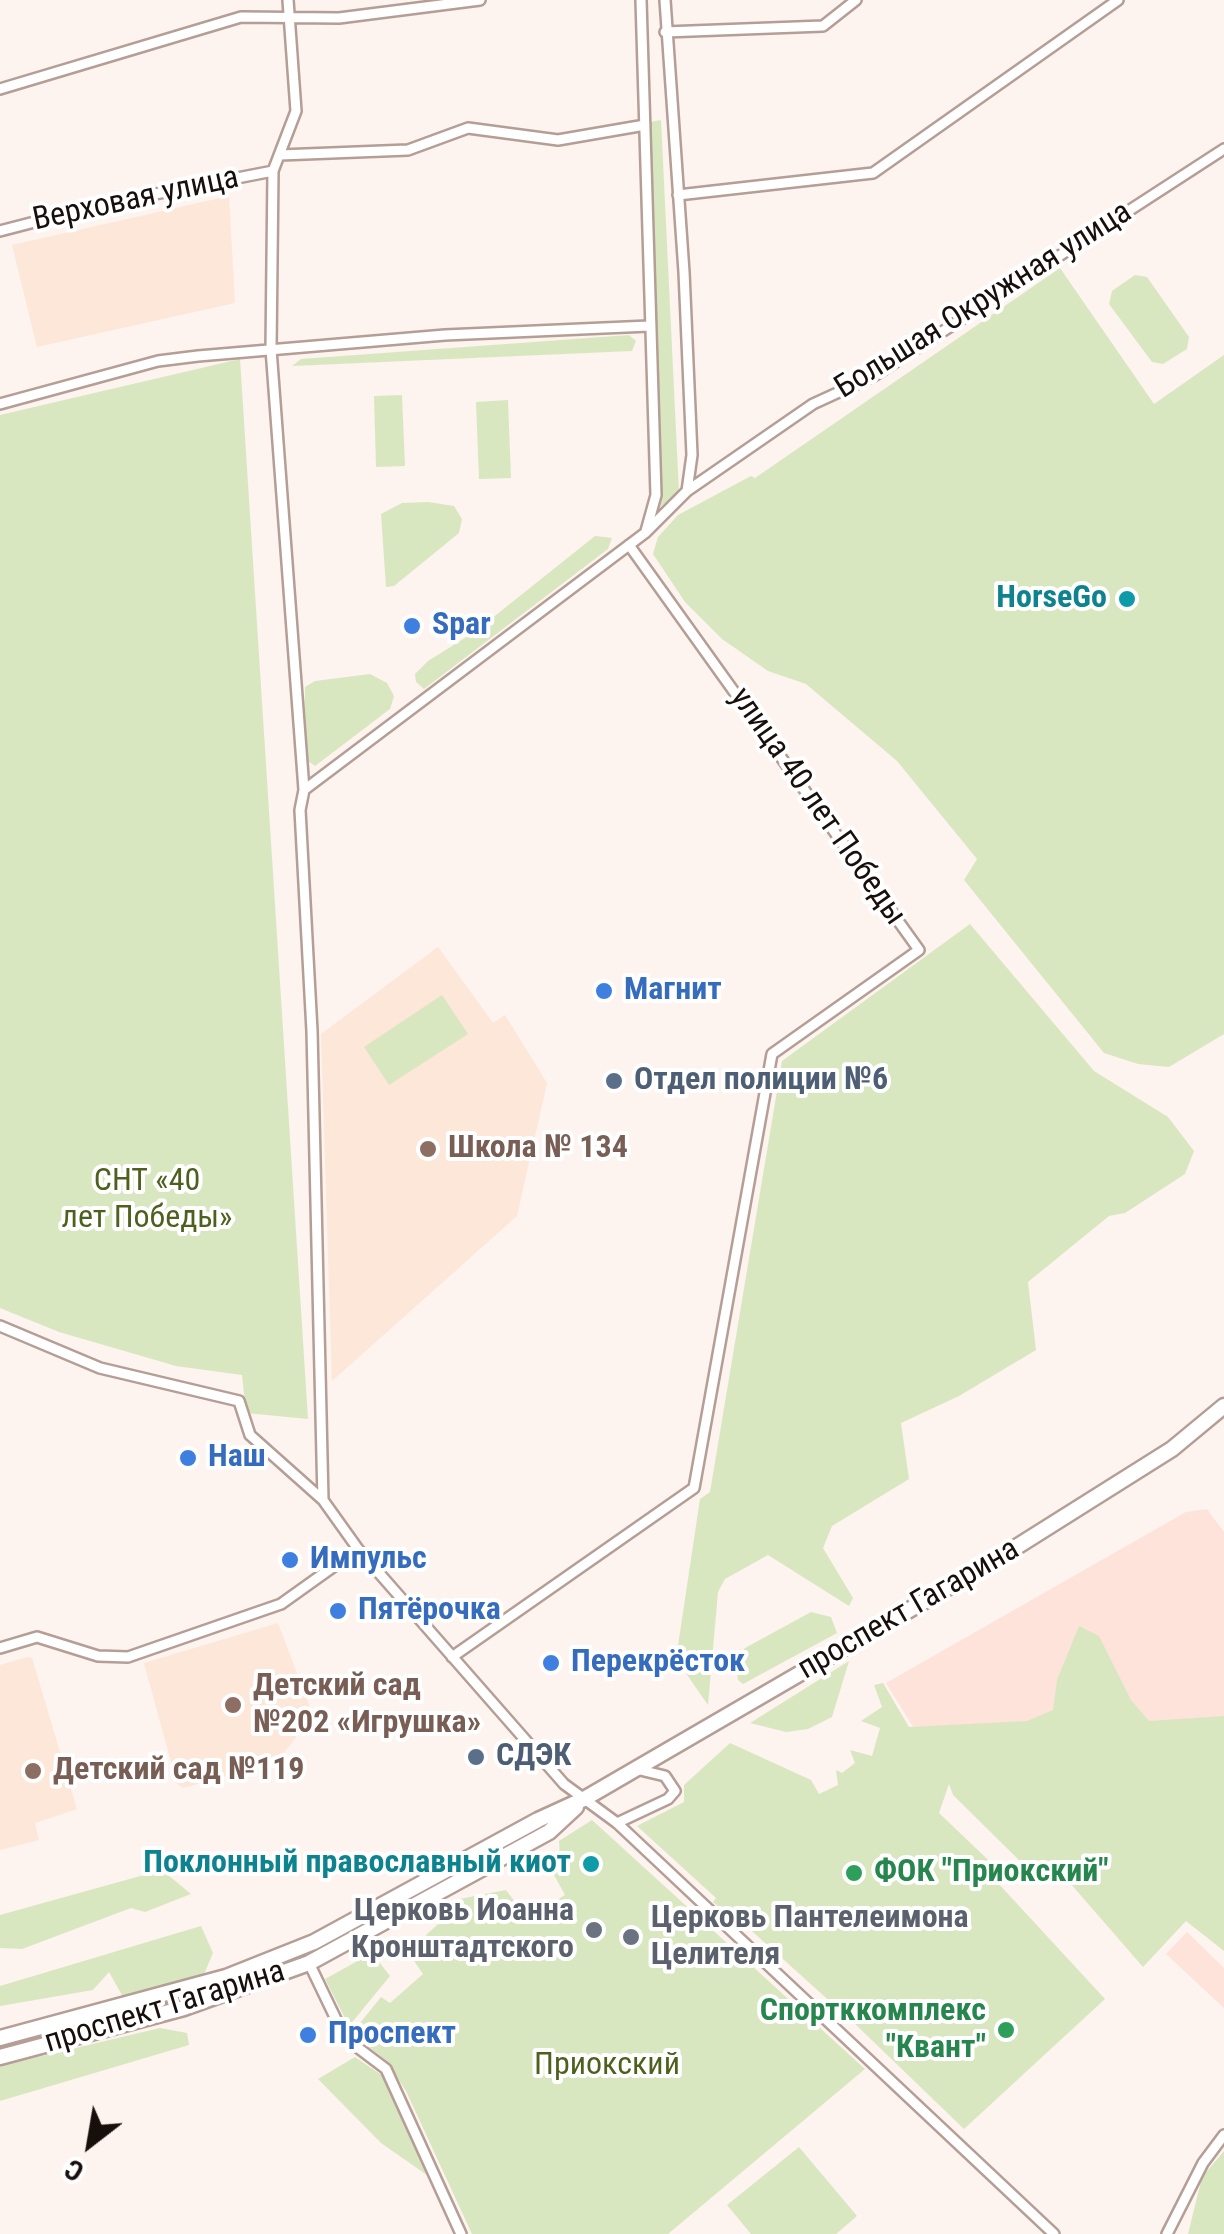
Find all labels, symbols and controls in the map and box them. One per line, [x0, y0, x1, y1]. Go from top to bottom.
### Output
street label: Верховая улица [30, 159, 242, 241]
street label: Большая Окружная улица [829, 194, 1139, 408]
place label: HorseGo [996, 580, 1107, 618]
marker: HorseGo [1116, 588, 1138, 610]
place label: Spar [432, 607, 491, 645]
marker: Spar [401, 615, 423, 637]
street label: улица 40 лет Победы [721, 681, 913, 933]
place label: Магнит [624, 972, 722, 1010]
marker: Магнит [593, 980, 615, 1002]
place label: Отдел полиции №6 [634, 1062, 888, 1100]
marker: Отдел полиции №6 [603, 1070, 625, 1092]
place label: Школа № 134 [448, 1130, 628, 1168]
marker: Школа № 134 [417, 1138, 439, 1160]
park label: СНТ «40 лет Победы» [62, 1163, 232, 1238]
place label: Наш [208, 1439, 266, 1477]
marker: Наш [177, 1447, 199, 1469]
street label: проспект Гагарина [792, 1531, 1026, 1689]
place label: Импульс [310, 1541, 427, 1579]
marker: Импульс [279, 1549, 301, 1571]
place label: Пятёрочка [358, 1592, 501, 1630]
marker: Пятёрочка [327, 1600, 349, 1622]
place label: Перекрёсток [571, 1644, 745, 1682]
marker: Перекрёсток [540, 1652, 562, 1674]
place label: Детский сад №202 «Игрушка» [253, 1668, 481, 1743]
marker: Детский сад №202 «Игрушка» [222, 1694, 244, 1716]
place label: СДЭК [496, 1738, 571, 1776]
marker: СДЭК [465, 1746, 487, 1768]
place label: Детский сад №119 [53, 1752, 305, 1790]
marker: Детский сад №119 [22, 1760, 44, 1782]
place label: Поклонный православный киот [143, 1845, 571, 1883]
marker: Поклонный православный киот [580, 1853, 602, 1875]
place label: ФОК "Приокский" [874, 1854, 1109, 1892]
marker: ФОК "Приокский" [843, 1862, 865, 1884]
place label: Церковь Иоанна Кронштадтского [351, 1893, 574, 1968]
place label: Церковь Пантелеимона Целителя [651, 1900, 969, 1975]
marker: Церковь Иоанна Кронштадтского [583, 1919, 605, 1941]
marker: Церковь Пантелеимона Целителя [620, 1926, 642, 1948]
street label: проспект Гагарина [40, 1953, 290, 2063]
place label: Спортккомплекс "Квант" [760, 1993, 986, 2068]
place label: Проспект [328, 2016, 456, 2054]
marker: Спортккомплекс "Квант" [995, 2019, 1017, 2041]
marker: Проспект [297, 2024, 319, 2046]
park label: Приокский [534, 2047, 680, 2085]
north arrow [40, 2094, 140, 2194]
text: С [59, 2152, 90, 2188]

